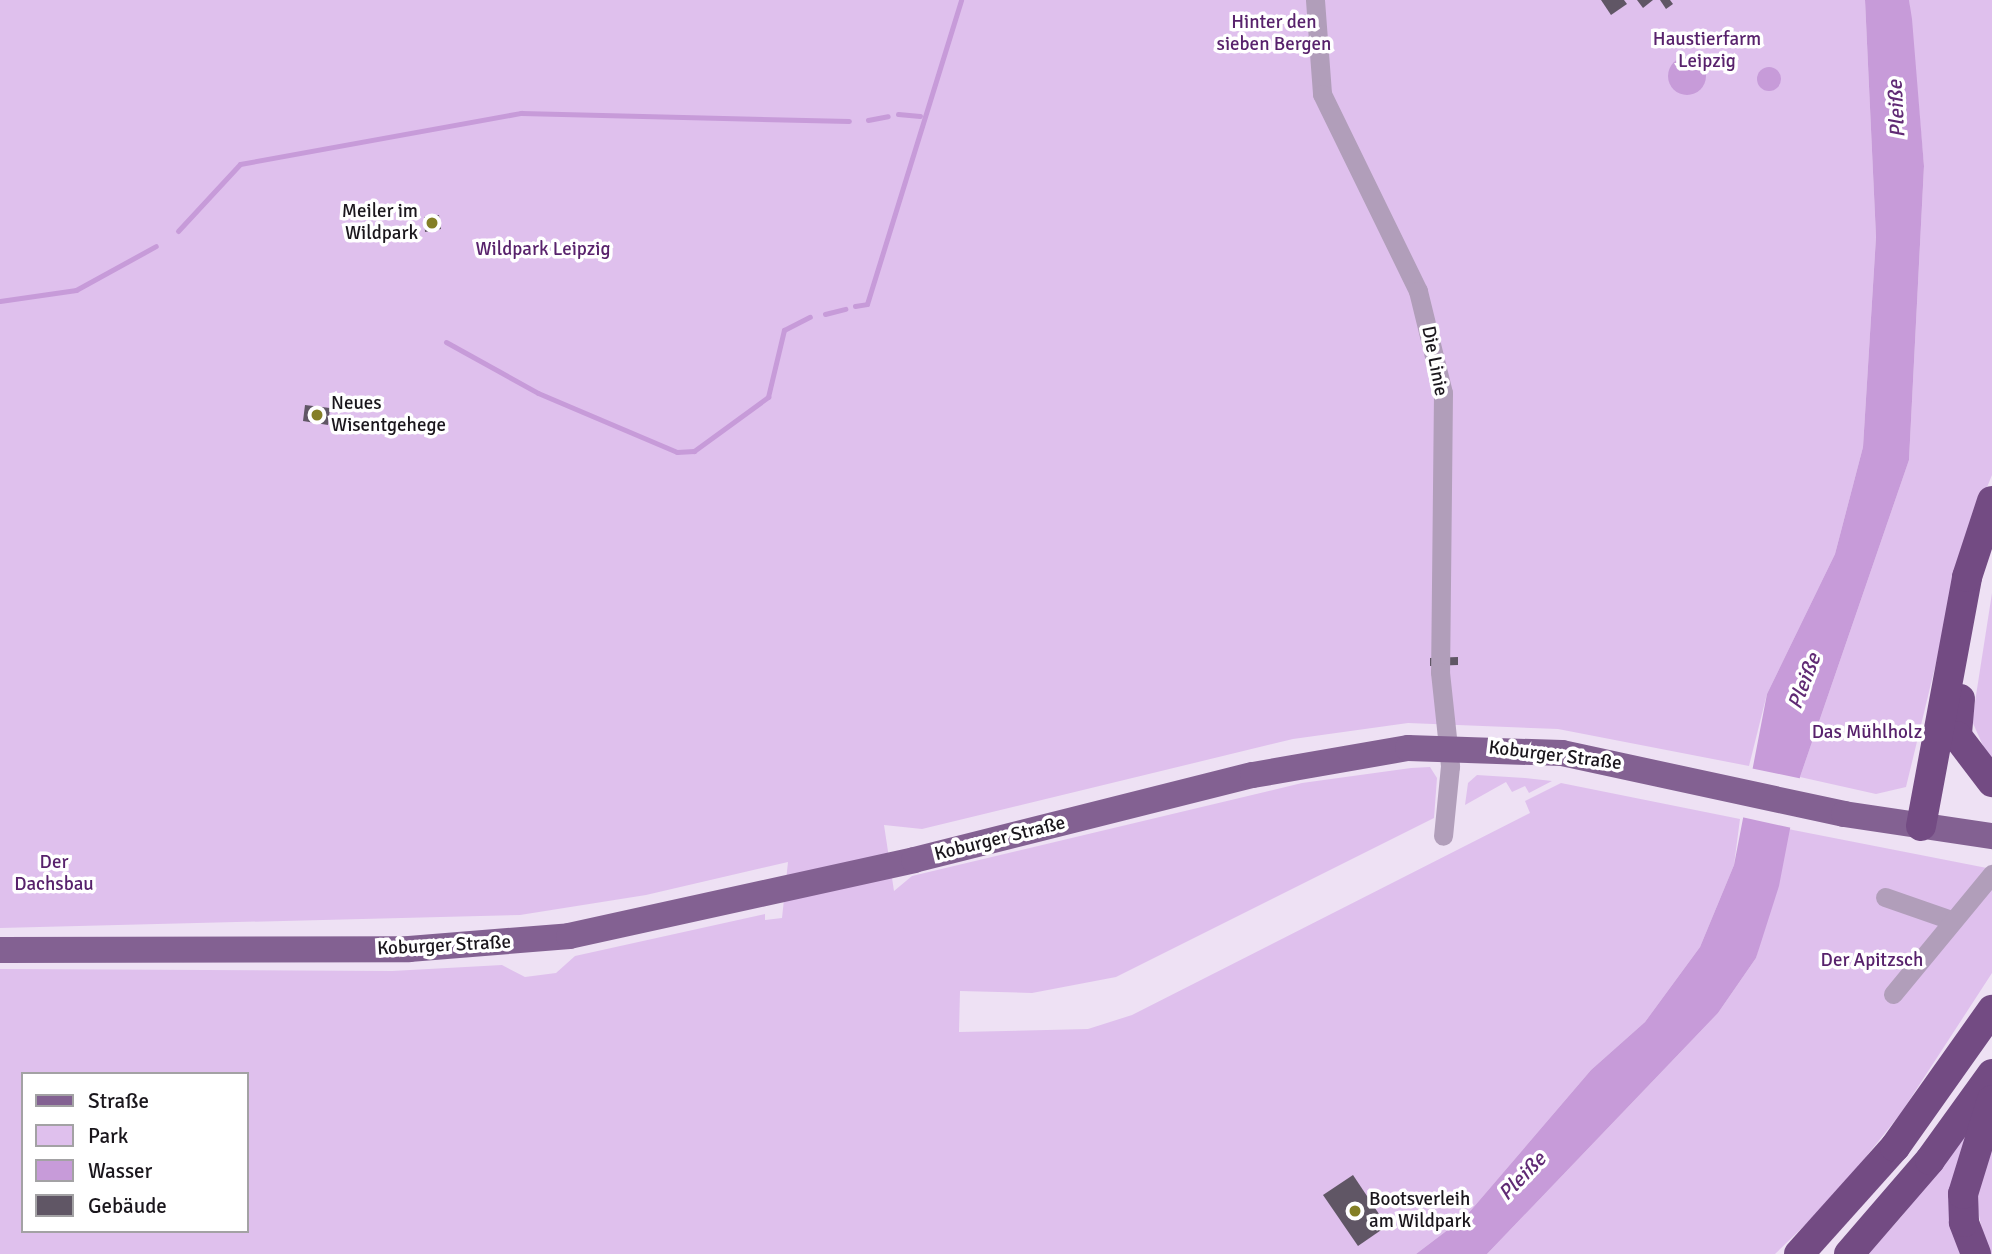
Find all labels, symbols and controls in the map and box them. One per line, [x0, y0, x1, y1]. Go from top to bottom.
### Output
park label: Hinter den sieben Bergen [1217, 12, 1331, 56]
park label: Haustierfarm Leipzig [1653, 29, 1761, 73]
water label: Pleiße [1882, 80, 1910, 138]
place label: Meiler im Wildpark [342, 201, 418, 245]
marker: Meiler im Wildpark [424, 215, 440, 231]
park label: Wildpark Leipzig [475, 239, 611, 261]
street label: Die Linie [1416, 324, 1452, 398]
place label: Neues Wisentgehege [331, 393, 446, 437]
marker: Neues Wisentgehege [309, 407, 325, 423]
water label: Pleiße [1782, 650, 1826, 712]
park label: Das Mühlholz [1812, 722, 1922, 744]
street label: Koburger Straße [1487, 737, 1623, 775]
street label: Koburger Straße [932, 812, 1068, 866]
park label: Der Dachsbau [14, 852, 94, 896]
street label: Koburger Straße [377, 931, 511, 961]
park label: Der Apitzsch [1821, 950, 1923, 972]
legend [21, 1072, 248, 1233]
text: Straße [88, 1088, 149, 1114]
text: Park [88, 1123, 128, 1149]
water label: Pleiße [1493, 1147, 1551, 1205]
text: Wasser [88, 1158, 152, 1184]
place label: Bootsverleih am Wildpark [1369, 1189, 1471, 1233]
text: Gebäude [88, 1193, 167, 1219]
marker: Bootsverleih am Wildpark [1347, 1203, 1363, 1219]

